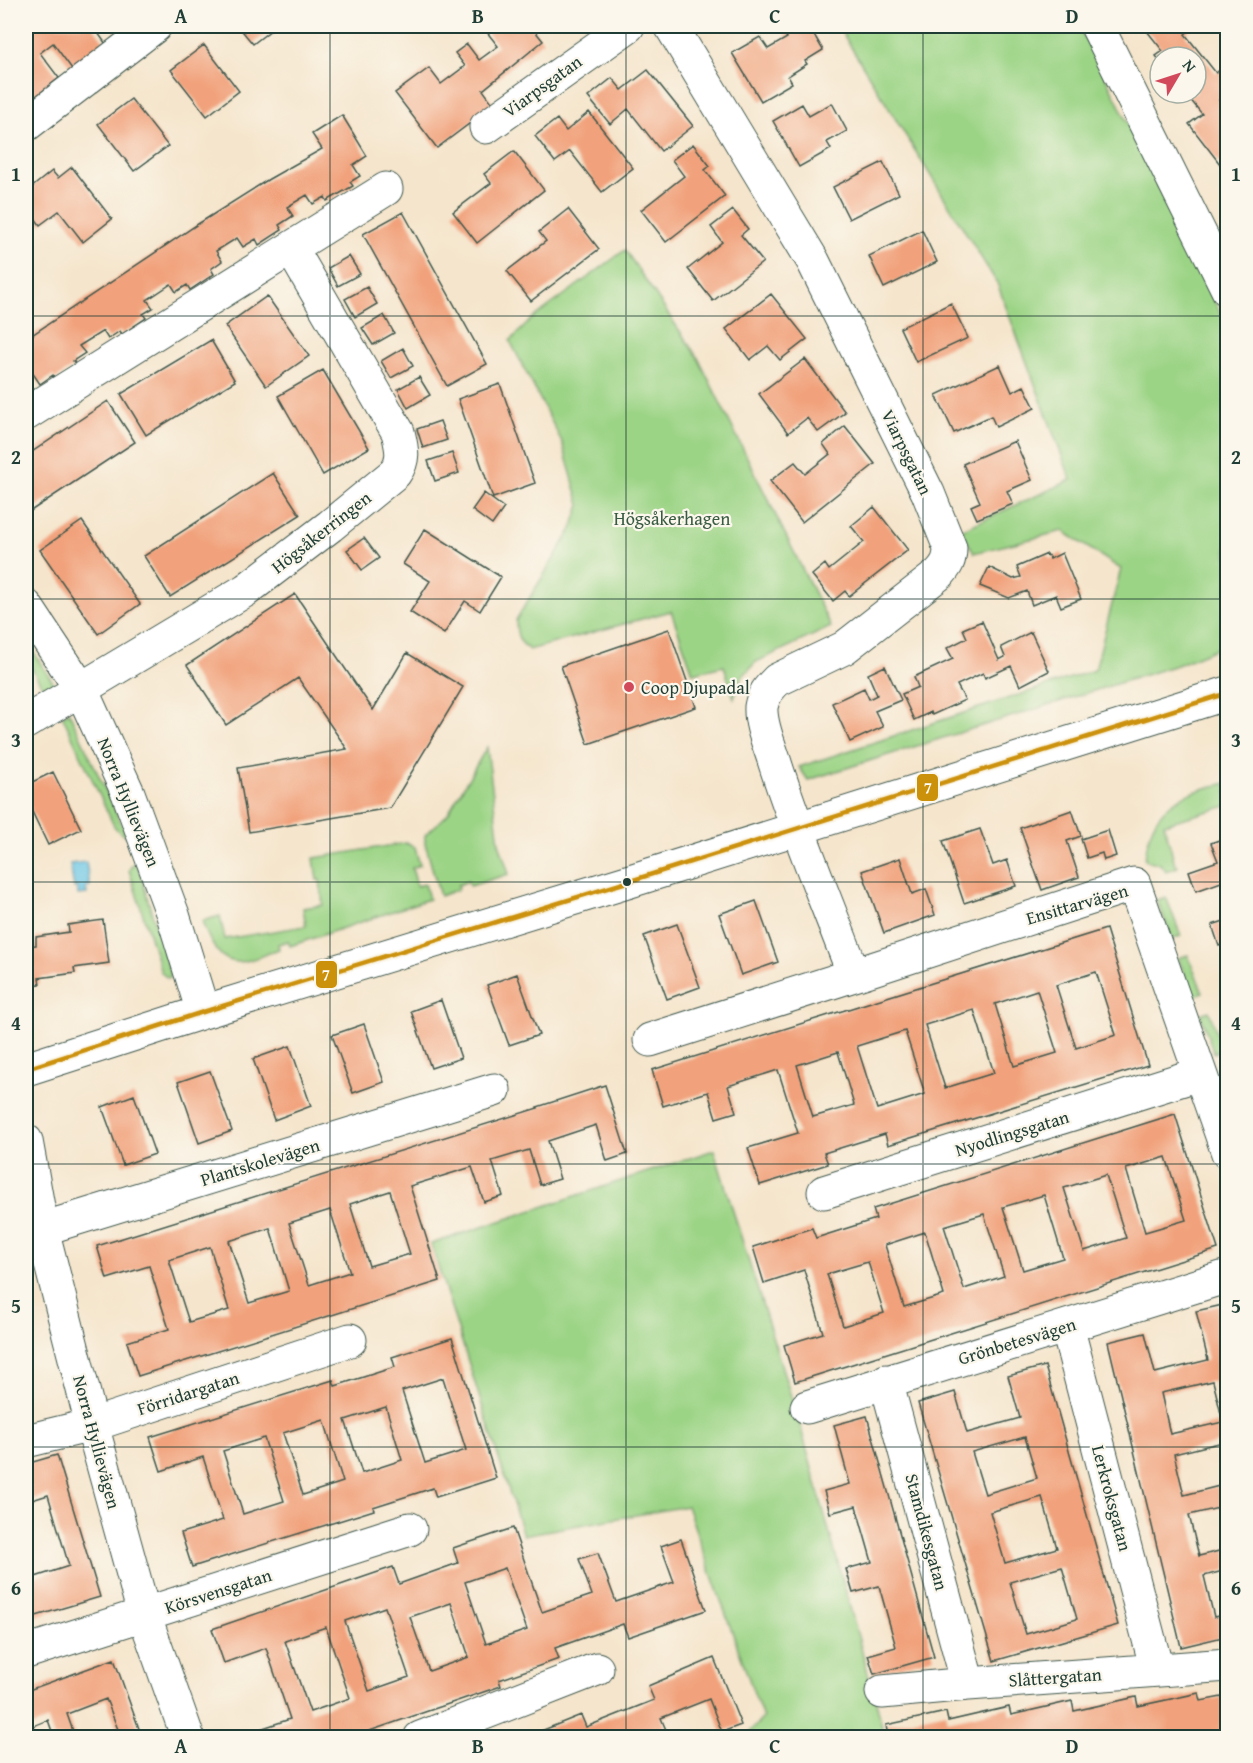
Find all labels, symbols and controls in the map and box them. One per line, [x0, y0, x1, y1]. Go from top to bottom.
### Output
text: A [175, 1, 188, 30]
text: B [472, 1, 484, 30]
text: C [769, 1, 781, 30]
text: D [1065, 1, 1079, 30]
north arrow [1148, 45, 1208, 105]
street label: Viarpsgatan [497, 48, 587, 124]
text: N [1177, 54, 1203, 78]
text: 1 [11, 159, 21, 188]
text: 1 [1231, 159, 1241, 188]
street label: Viarpsgatan [875, 405, 939, 499]
text: 2 [11, 442, 21, 471]
text: 2 [1231, 442, 1241, 471]
street label: Högsåkerringen [265, 484, 377, 580]
park label: Högsåkerhagen [614, 505, 730, 532]
place label: Coop Djupadal [641, 674, 750, 701]
marker: Coop Djupadal [622, 680, 636, 694]
text: 3 [11, 725, 21, 754]
text: 3 [1231, 725, 1241, 754]
street label: Norra Hyllievägen [91, 733, 167, 871]
line badge: 7 [916, 773, 939, 802]
text: 7 [924, 775, 932, 799]
unlabelled marker [621, 876, 633, 888]
street label: Ensittarvägen [1023, 877, 1131, 931]
line badge: 7 [315, 960, 338, 989]
text: 7 [322, 962, 330, 986]
text: 4 [11, 1008, 21, 1037]
text: 4 [1231, 1008, 1241, 1037]
street label: Nyodlingsgatan [952, 1103, 1072, 1163]
street label: Plantskolevägen [197, 1131, 323, 1193]
text: 5 [11, 1291, 21, 1320]
text: 5 [1231, 1291, 1241, 1320]
street label: Grönbetesvägen [955, 1310, 1079, 1372]
street label: Förridargatan [134, 1364, 242, 1422]
street label: Norra Hyllievägen [66, 1372, 128, 1512]
street label: Lerkroksgatan [1085, 1442, 1139, 1554]
street label: Stamdikesgatan [898, 1471, 956, 1593]
street label: Körsvensgatan [161, 1561, 275, 1621]
text: 6 [11, 1573, 21, 1602]
text: 6 [1231, 1573, 1241, 1602]
street label: Slåttergatan [1007, 1660, 1103, 1694]
text: A [175, 1731, 188, 1760]
text: B [472, 1731, 484, 1760]
text: C [769, 1731, 781, 1760]
text: D [1065, 1731, 1079, 1760]

